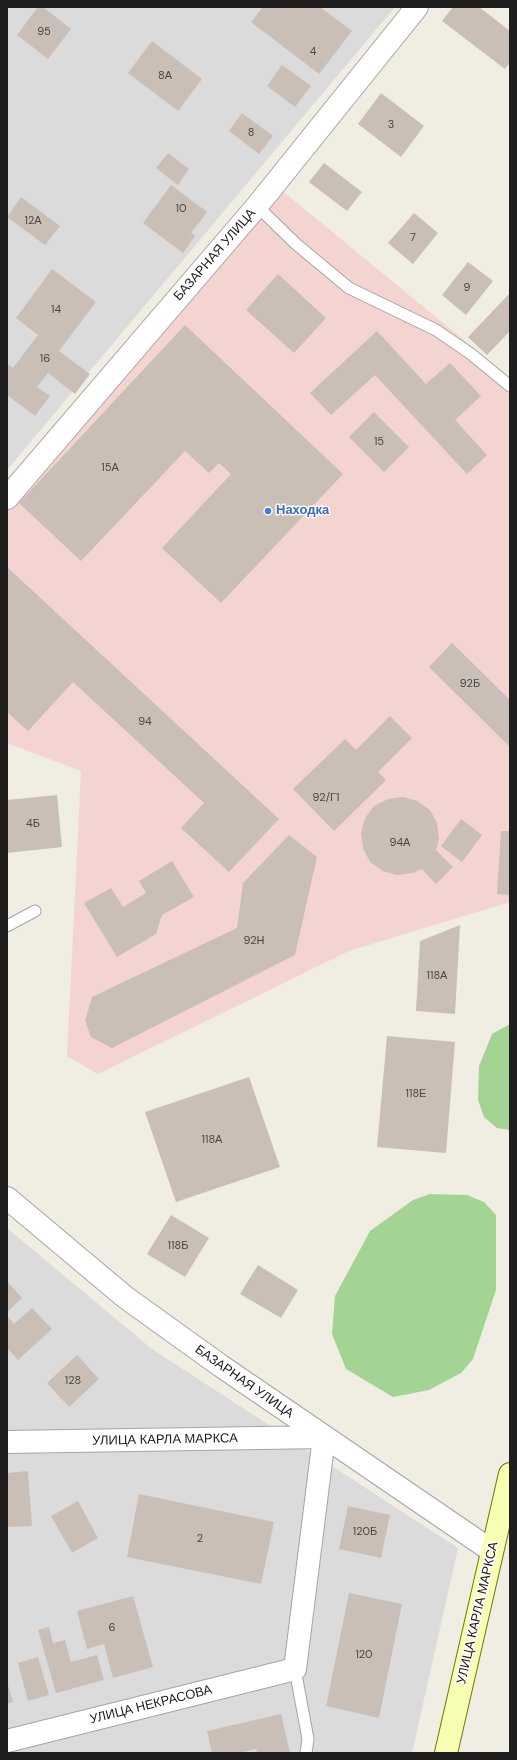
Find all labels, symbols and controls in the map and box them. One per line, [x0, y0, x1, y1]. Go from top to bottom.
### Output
house number: 95 [37, 25, 51, 39]
house number: 4 [310, 45, 316, 59]
house number: 8А [158, 69, 172, 83]
house number: 3 [388, 118, 394, 132]
house number: 8 [248, 126, 254, 140]
house number: 10 [176, 202, 186, 216]
street label: БАЗАРНАЯ УЛИЦА [171, 206, 259, 304]
house number: 12А [24, 214, 42, 228]
house number: 7 [410, 231, 416, 245]
house number: 9 [464, 281, 470, 295]
house number: 14 [51, 303, 61, 317]
house number: 16 [40, 352, 50, 366]
house number: 15 [374, 435, 384, 449]
house number: 15А [101, 461, 119, 475]
place label: Находка [276, 503, 329, 519]
marker: Находка [263, 506, 273, 516]
house number: 92Б [460, 677, 480, 691]
house number: 94 [138, 715, 152, 729]
house number: 92/Г1 [313, 791, 339, 805]
house number: 4Б [26, 817, 40, 831]
house number: 94А [390, 836, 410, 850]
house number: 92Н [243, 934, 265, 948]
house number: 118А [427, 969, 447, 983]
house number: 118Е [406, 1087, 426, 1101]
house number: 118А [202, 1133, 222, 1147]
house number: 118Б [168, 1239, 188, 1253]
street label: БАЗАРНАЯ УЛИЦА [192, 1342, 296, 1422]
house number: 128 [65, 1374, 81, 1388]
street label: УЛИЦА КАРЛА МАРКСА [92, 1431, 238, 1449]
house number: 120Б [353, 1525, 377, 1539]
house number: 2 [197, 1532, 203, 1546]
street label: УЛИЦА КАРЛА МАРКСА [454, 1540, 502, 1686]
house number: 6 [109, 1621, 115, 1635]
house number: 120 [355, 1648, 373, 1662]
street label: УЛИЦА НЕКРАСОВА [88, 1682, 214, 1728]

